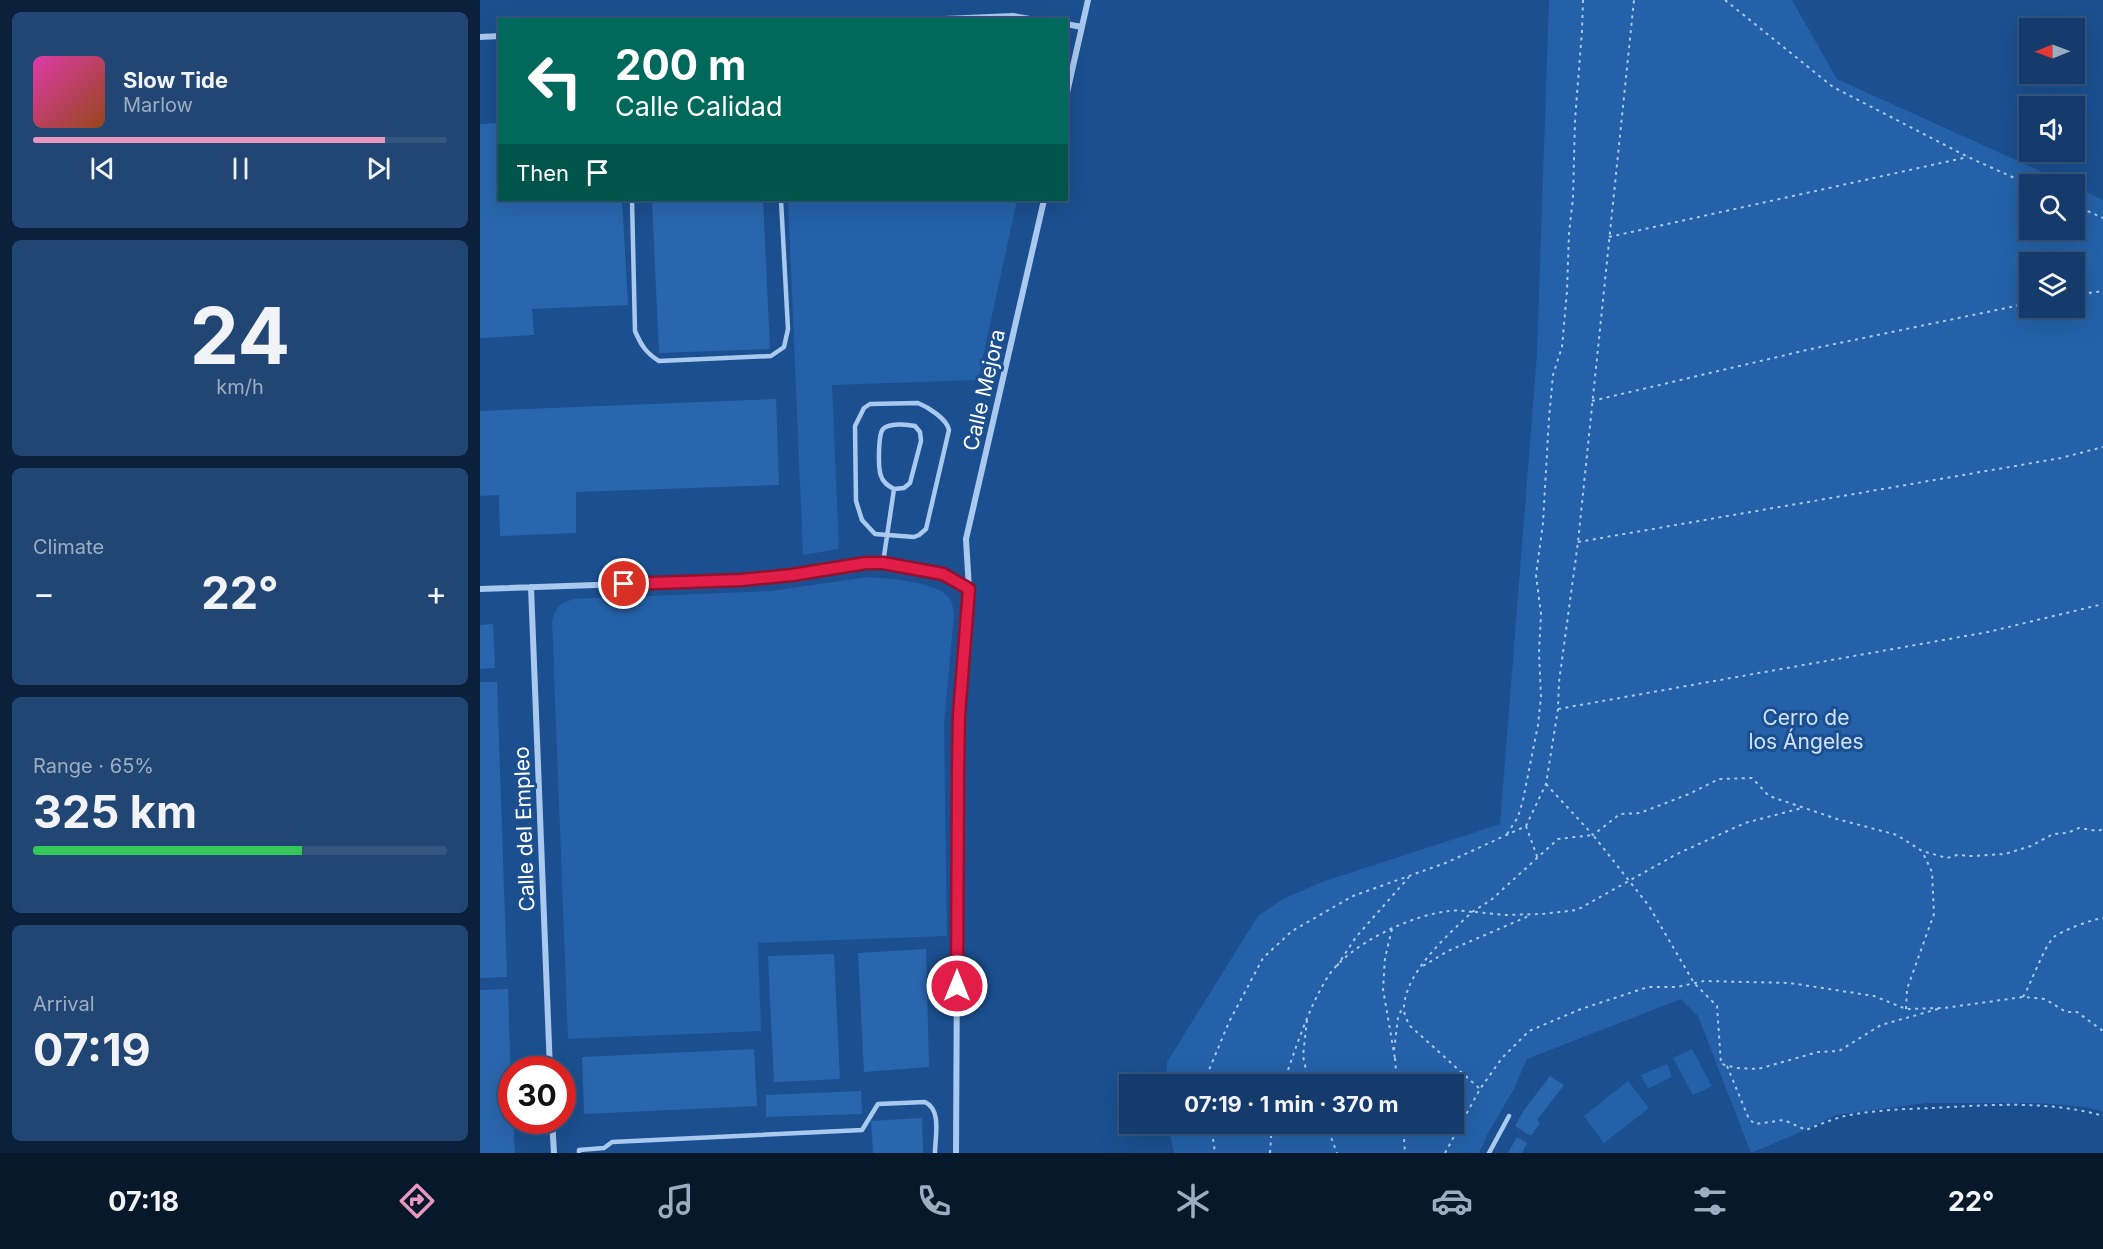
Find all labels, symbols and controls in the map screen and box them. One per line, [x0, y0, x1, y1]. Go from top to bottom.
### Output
north arrow [2019, 18, 2085, 84]
map controls [2019, 18, 2085, 318]
text: 200 m [615, 39, 746, 90]
icon: left [516, 42, 594, 120]
text: Slow Tide [123, 67, 228, 93]
text: Calle Calidad [615, 90, 782, 123]
text: Marlow [123, 93, 193, 117]
button: sound [2019, 96, 2085, 162]
icon: previous [86, 152, 119, 185]
icon: pause [224, 152, 257, 185]
icon: next [362, 152, 395, 185]
icon: arrive [581, 156, 614, 189]
text: Then [516, 160, 569, 186]
button: search [2019, 174, 2085, 240]
button: layers [2019, 252, 2085, 318]
text: 24 [190, 288, 290, 383]
street label: Calle Mejora [958, 327, 1010, 453]
text: km/h [216, 375, 264, 399]
text: Climate [33, 535, 104, 559]
pin [598, 558, 649, 609]
text: 22° [201, 565, 279, 620]
icon: arrive [607, 567, 640, 600]
text: − [33, 573, 55, 613]
text: + [425, 573, 447, 613]
park label: Cerro de los Ángeles [1748, 705, 1864, 754]
street label: Calle del Empleo [509, 746, 539, 912]
text: Range · 65% [33, 754, 154, 778]
text: 325 km [33, 784, 197, 839]
position arrow [925, 954, 989, 1018]
text: Arrival [33, 992, 95, 1016]
text: 07:19 [33, 1022, 151, 1077]
speed limit sign: 30 [498, 1056, 576, 1134]
text: 07:19 · 1 min · 370 m [1184, 1091, 1399, 1117]
icon: directions [396, 1180, 438, 1222]
icon: music [655, 1180, 697, 1222]
icon: phone [913, 1180, 955, 1222]
icon: climate [1172, 1180, 1214, 1222]
icon: car [1431, 1180, 1473, 1222]
icon: filters [1689, 1180, 1731, 1222]
text: 07:18 [108, 1185, 179, 1218]
text: 22° [1948, 1185, 1995, 1218]

